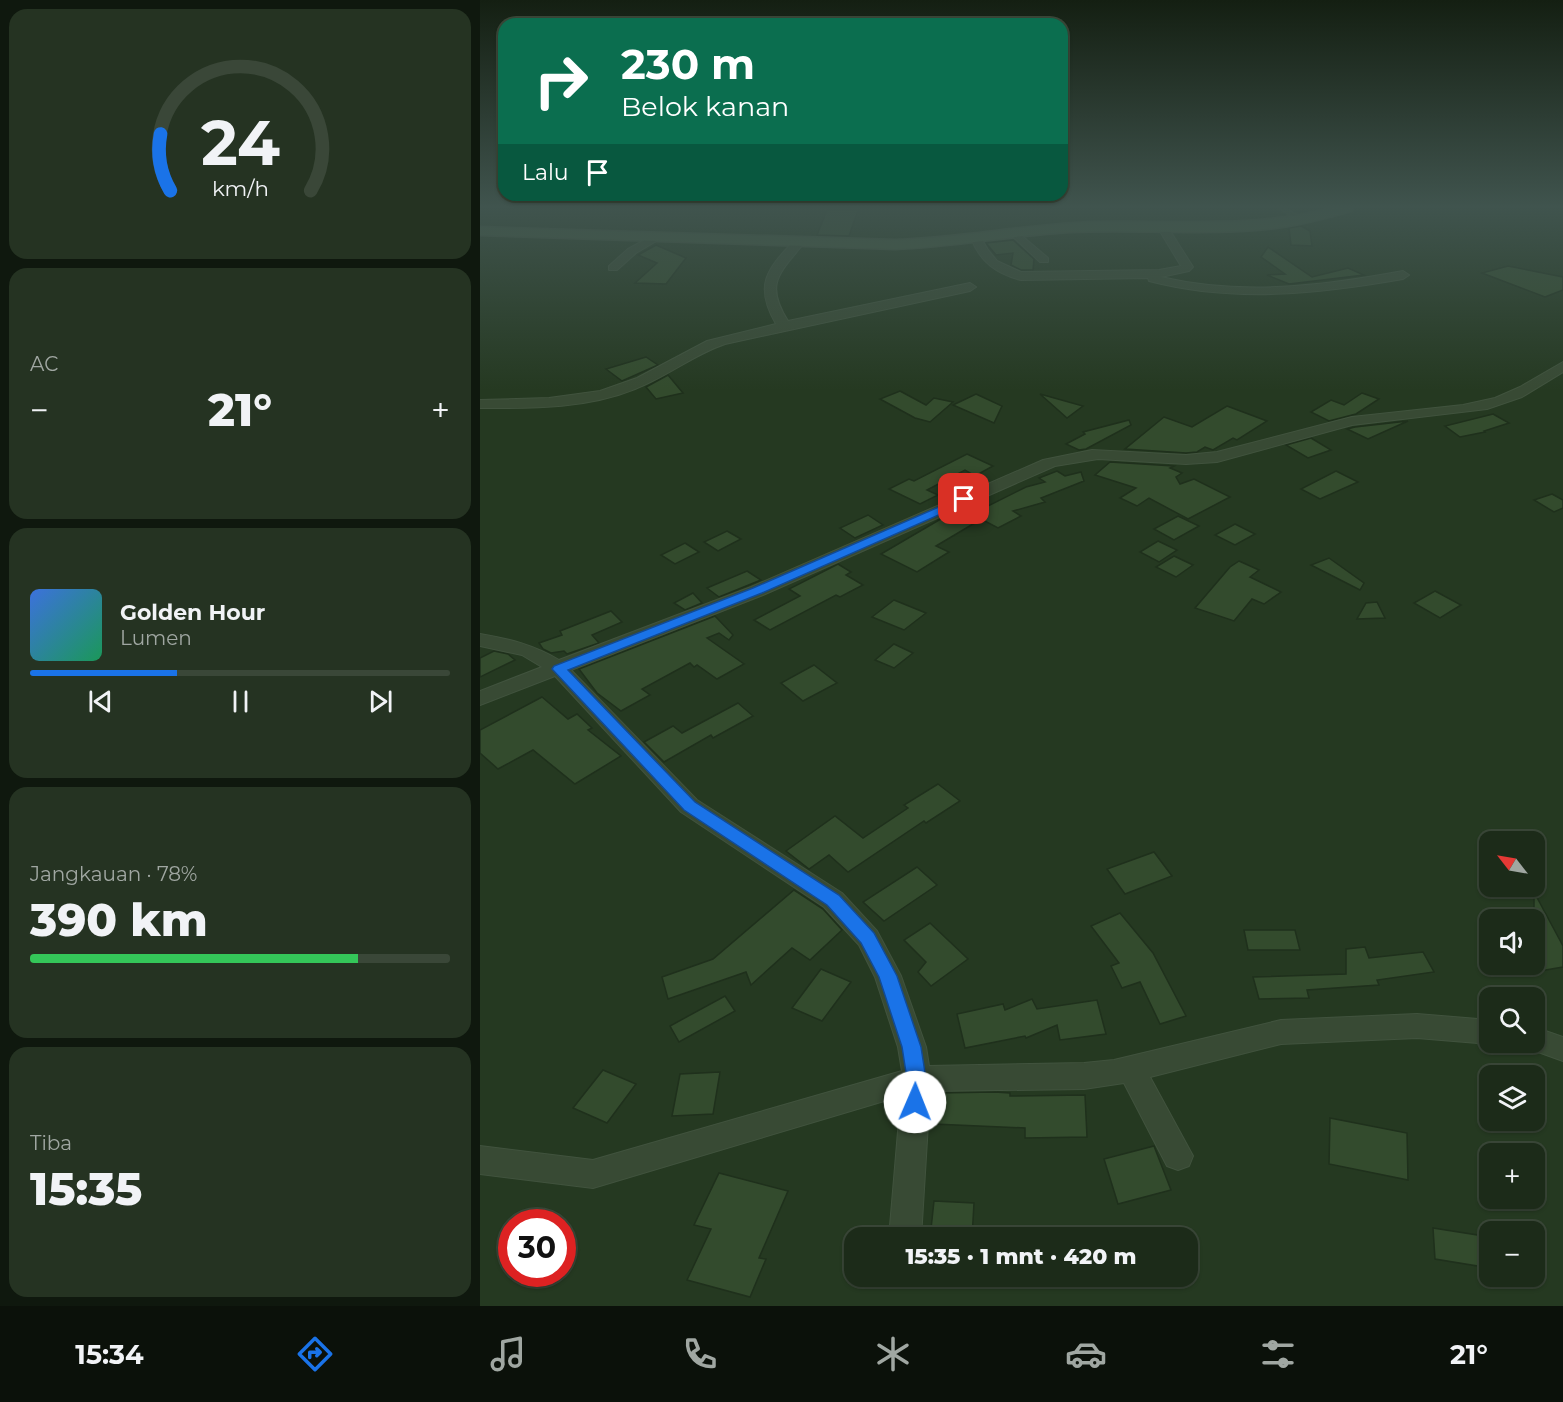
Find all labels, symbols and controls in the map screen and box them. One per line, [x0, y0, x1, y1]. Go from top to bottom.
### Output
text: 230 m [621, 38, 755, 90]
icon: right [522, 42, 600, 120]
text: Belok kanan [621, 90, 789, 123]
text: 24 [200, 105, 280, 181]
icon: arrive [581, 156, 614, 189]
text: Lalu [522, 159, 569, 186]
text: km/h [211, 176, 269, 202]
text: AC [30, 352, 58, 376]
text: 21° [208, 382, 272, 437]
text: − [30, 390, 49, 430]
text: + [431, 390, 450, 430]
pin [938, 473, 989, 524]
icon: arrive [947, 482, 980, 515]
text: Golden Hour [120, 599, 265, 626]
text: Lumen [120, 626, 192, 650]
icon: previous [84, 685, 117, 718]
icon: pause [224, 685, 257, 718]
icon: next [364, 685, 397, 718]
north arrow [1479, 831, 1545, 897]
map controls [1479, 831, 1545, 1287]
text: Jangkauan · 78% [30, 862, 197, 886]
text: 390 km [30, 892, 208, 947]
button: sound [1479, 909, 1545, 975]
button: search [1479, 987, 1545, 1053]
button: layers [1479, 1065, 1545, 1131]
position arrow [883, 1070, 947, 1134]
text: Tiba [30, 1131, 72, 1155]
button: + [1479, 1143, 1545, 1209]
text: 15:35 [30, 1161, 142, 1216]
speed limit sign: 30 [498, 1209, 576, 1287]
button: − [1479, 1221, 1545, 1287]
text: 15:35 · 1 mnt · 420 m [905, 1243, 1137, 1270]
icon: directions [294, 1333, 336, 1375]
icon: music [487, 1333, 529, 1375]
icon: phone [679, 1333, 721, 1375]
icon: climate [872, 1333, 914, 1375]
icon: car [1065, 1333, 1107, 1375]
icon: filters [1257, 1333, 1299, 1375]
text: 15:34 [75, 1338, 144, 1371]
text: 21° [1450, 1338, 1488, 1371]

